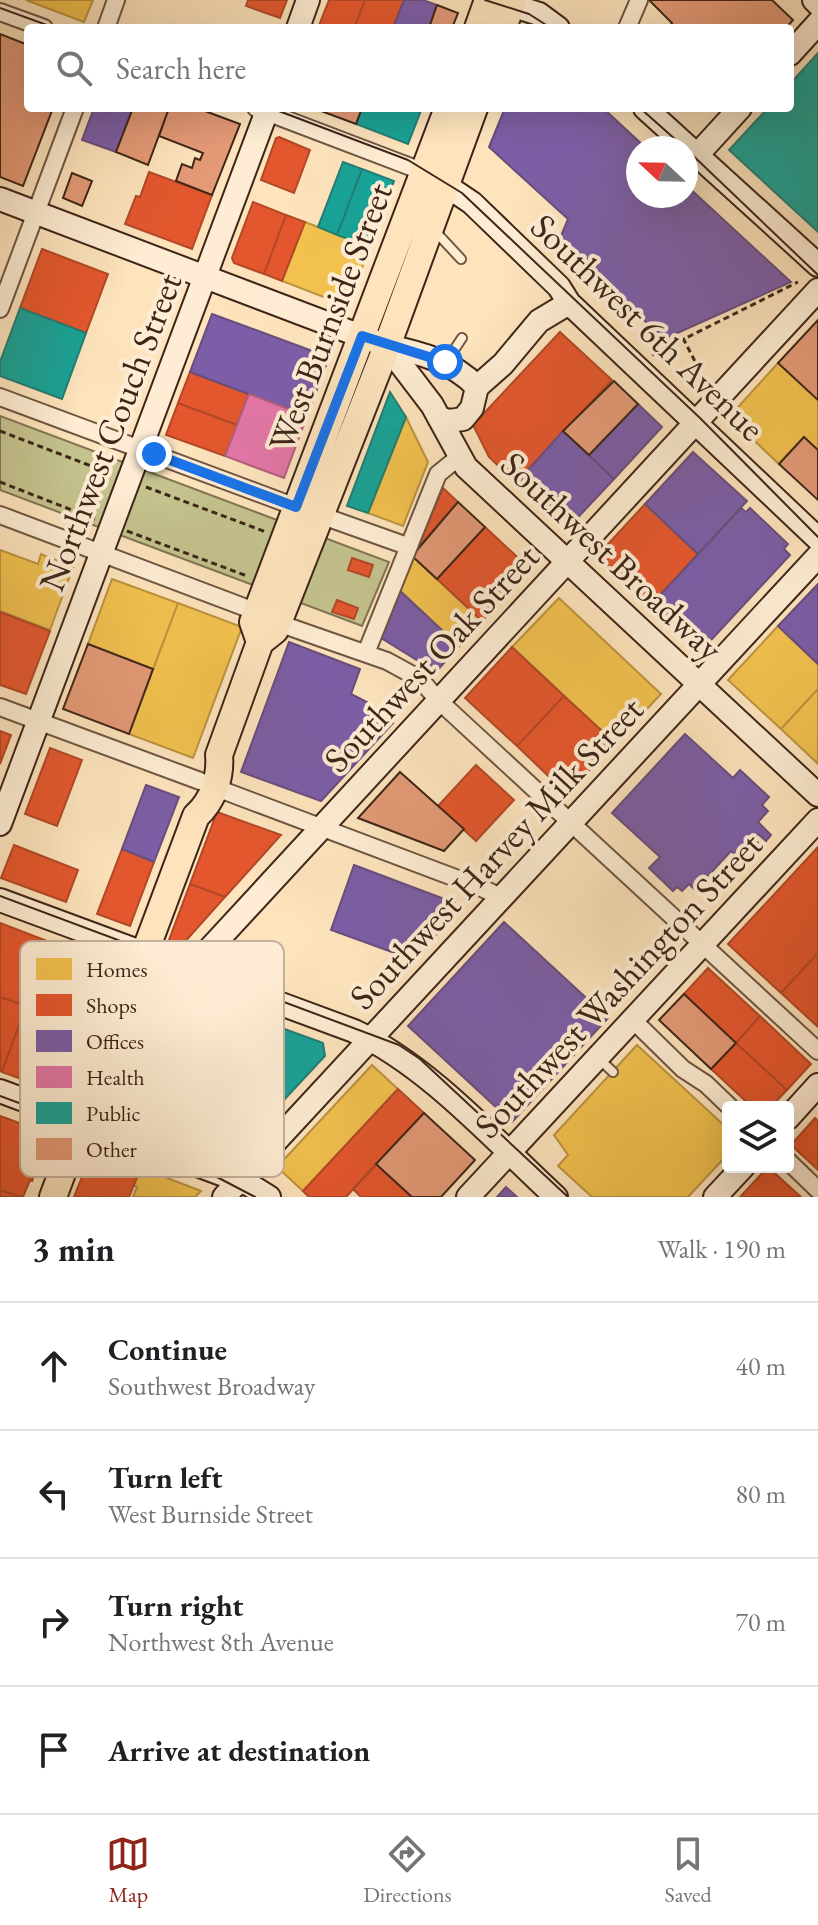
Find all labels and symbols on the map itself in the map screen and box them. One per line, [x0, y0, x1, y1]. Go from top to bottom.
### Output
north arrow [626, 136, 698, 208]
street label: West Burnside Street [257, 176, 403, 458]
street label: Southwest 6th Avenue [521, 203, 775, 451]
street label: Northwest Couch Street [28, 266, 193, 598]
route start [427, 344, 463, 380]
route end [136, 436, 172, 472]
street label: Southwest Broadway [491, 441, 733, 671]
street label: Southwest Oak Street [313, 533, 549, 782]
street label: Southwest Harvey Milk Street [339, 686, 654, 1019]
street label: Southwest Washington Street [464, 821, 773, 1148]
legend [20, 941, 284, 1177]
text: Homes [86, 955, 148, 984]
text: Shops [86, 991, 137, 1020]
text: Offices [86, 1027, 144, 1056]
text: Health [86, 1063, 145, 1092]
text: Public [86, 1099, 140, 1128]
text: Other [86, 1135, 138, 1164]

